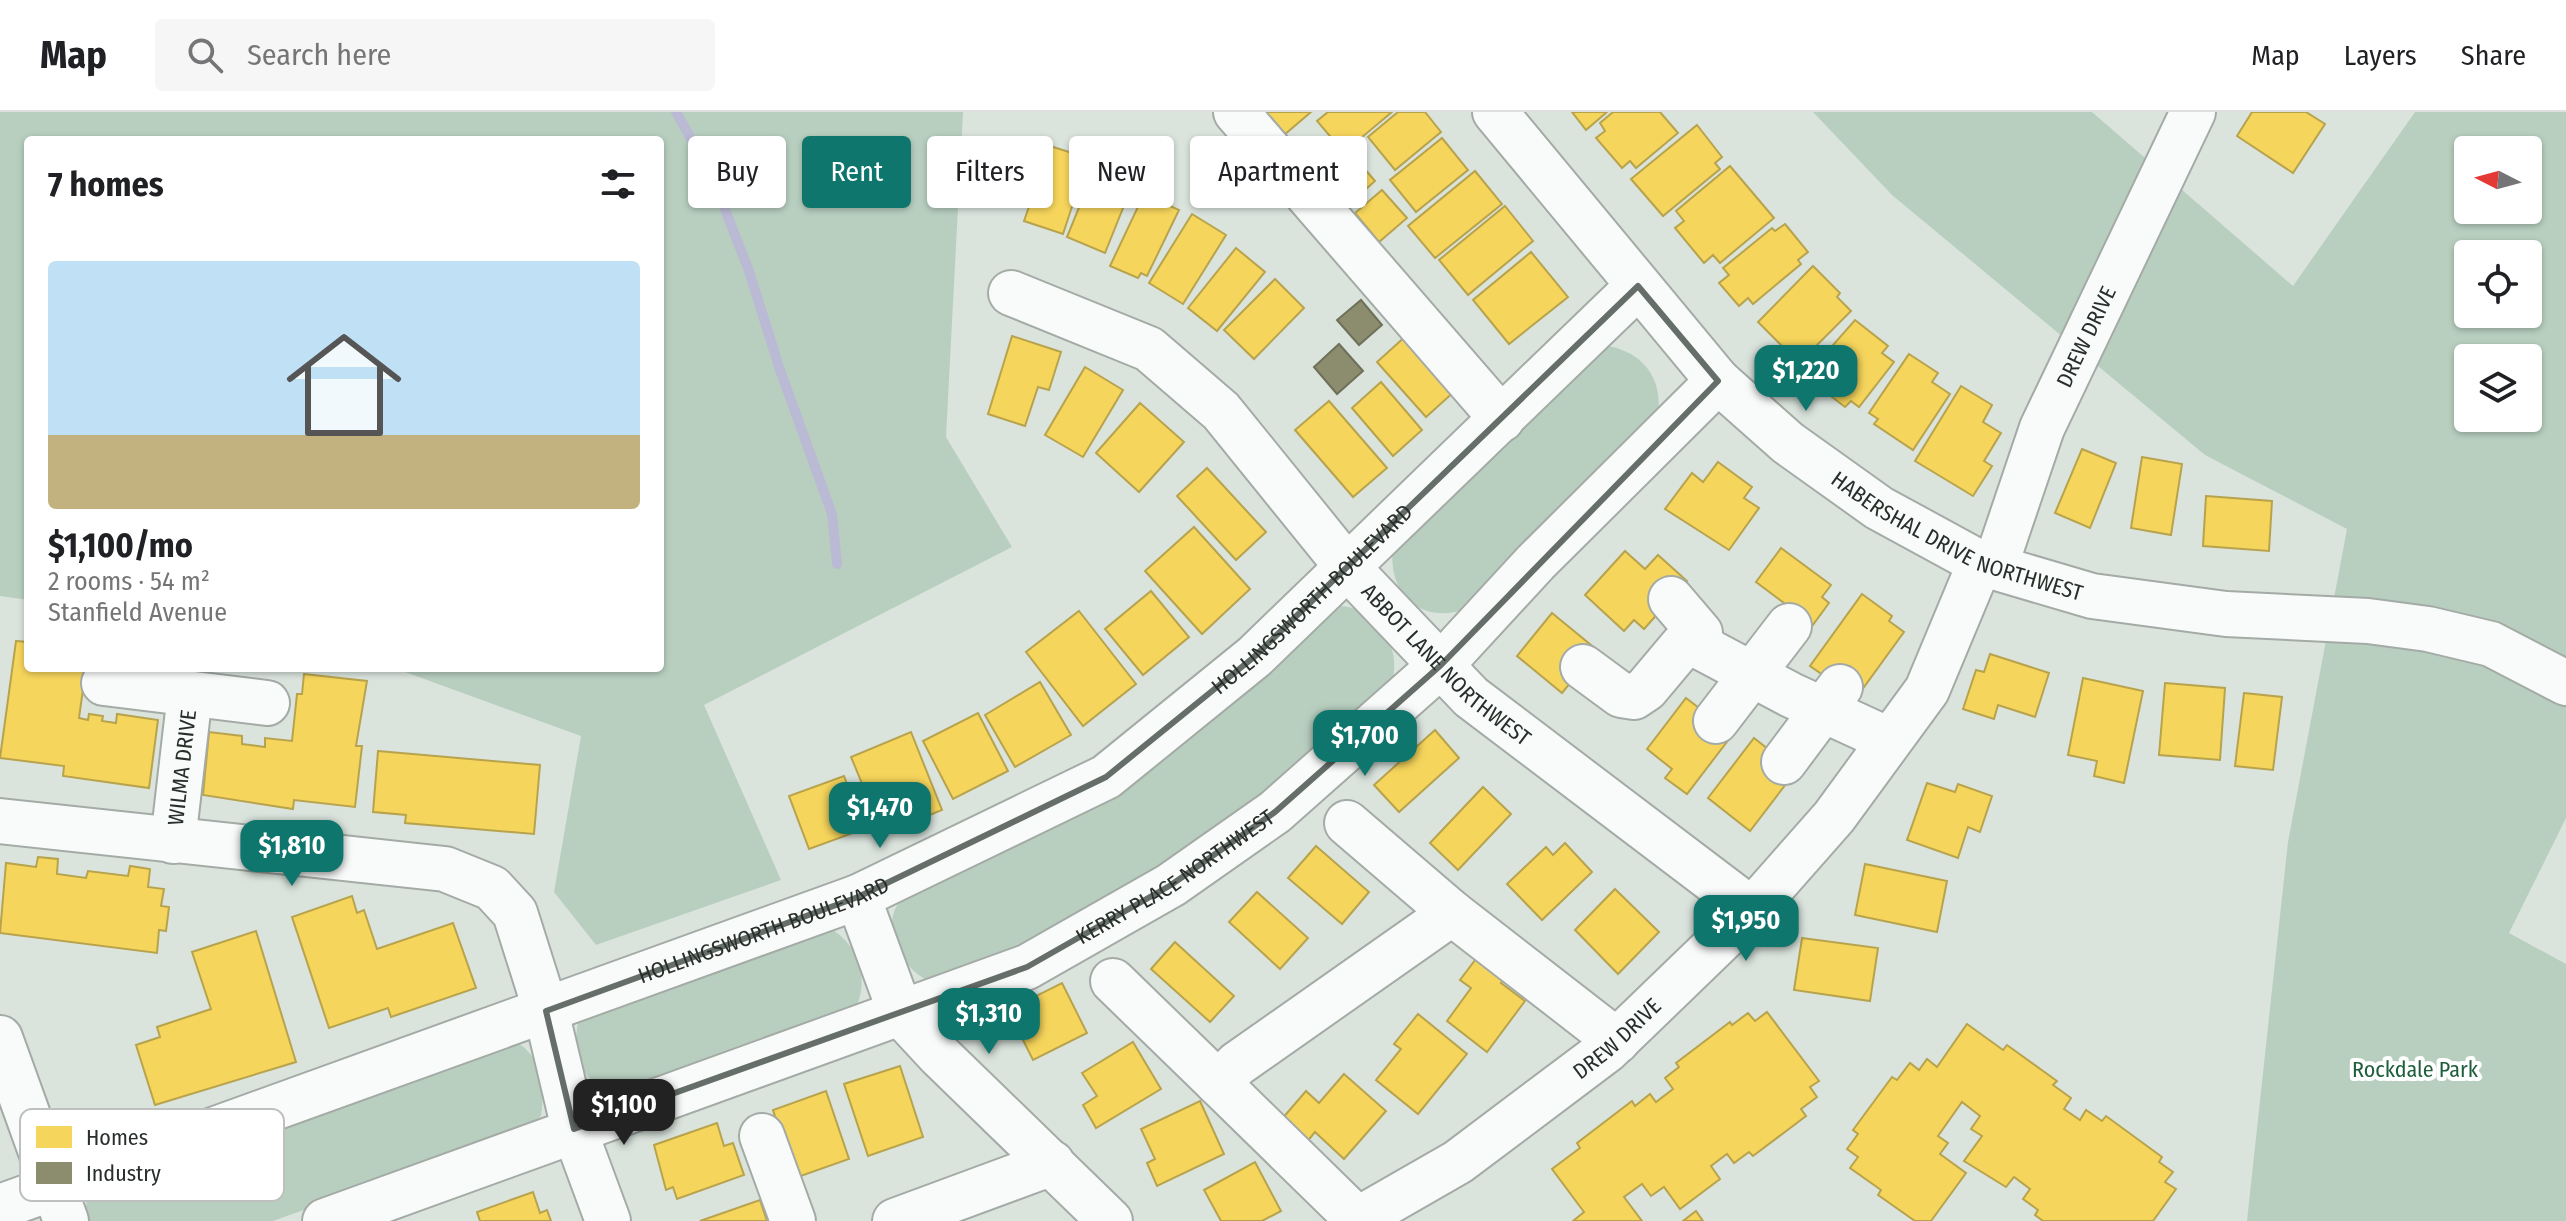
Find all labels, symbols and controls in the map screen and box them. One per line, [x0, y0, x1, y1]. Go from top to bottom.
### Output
search box [155, 19, 715, 91]
text: Map [40, 32, 107, 78]
icon: search [183, 33, 227, 77]
text: Search here [247, 37, 391, 73]
text: Map [2251, 39, 2300, 72]
text: Layers [2344, 39, 2417, 72]
text: Share [2461, 39, 2526, 72]
chip: Buy [688, 136, 786, 208]
chip: Rent [802, 136, 911, 208]
chip: Filters [927, 136, 1053, 208]
chip: New [1069, 136, 1174, 208]
chip: Apartment [1190, 136, 1367, 208]
north arrow [2454, 136, 2542, 224]
map controls [2454, 136, 2542, 432]
icon: filters [596, 162, 640, 206]
text: 7 homes [48, 164, 164, 205]
button: locate [2454, 240, 2542, 328]
street label: DREW DRIVE [2050, 282, 2121, 392]
icon: home [272, 313, 416, 457]
button: layers [2454, 344, 2542, 432]
pin: $1,220 [1741, 345, 1871, 413]
text: $1,220 [1772, 355, 1840, 386]
street label: HABERSHAL DRIVE NORTHWEST [1826, 465, 2087, 606]
street label: HOLLINGSWORTH BOULEVARD [1206, 498, 1418, 700]
text: $1,100/mo [48, 525, 193, 566]
text: 2 rooms · 54 m² [48, 566, 210, 597]
street label: ABBOT LANE NORTHWEST [1356, 578, 1537, 752]
text: Stanfield Avenue [48, 597, 227, 628]
street label: WILMA DRIVE [161, 708, 202, 827]
pin: $1,700 [1300, 710, 1430, 778]
text: $1,700 [1331, 720, 1399, 751]
pin: $1,470 [815, 782, 945, 850]
text: $1,470 [847, 792, 913, 823]
street label: KERRY PLACE NORTHWEST [1071, 803, 1280, 950]
pin: $1,810 [227, 820, 357, 888]
text: $1,810 [258, 830, 326, 861]
street label: HOLLINGSWORTH BOULEVARD [634, 871, 893, 989]
pin: $1,950 [1681, 895, 1811, 963]
text: $1,950 [1712, 905, 1780, 936]
pin: $1,310 [924, 988, 1054, 1056]
street label: DREW DRIVE [1567, 992, 1666, 1085]
text: $1,310 [956, 998, 1022, 1029]
park label: Rockdale Park [2352, 1056, 2479, 1083]
pin: $1,100 [559, 1079, 689, 1147]
text: $1,100 [591, 1089, 657, 1120]
legend [20, 1109, 284, 1201]
text: Homes [86, 1124, 148, 1151]
text: Industry [86, 1160, 161, 1187]

